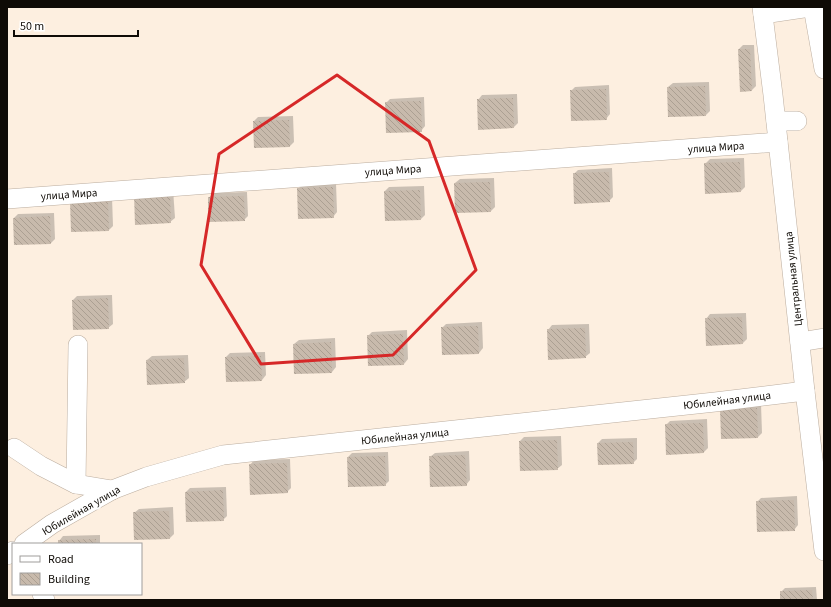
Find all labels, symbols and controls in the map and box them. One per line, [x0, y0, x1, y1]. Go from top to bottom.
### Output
scale bar [14, 12, 138, 38]
text: 50 m [20, 18, 44, 35]
street label: улица Мира [687, 138, 745, 157]
street label: улица Мира [364, 161, 422, 180]
street label: улица Мира [40, 185, 98, 204]
street label: Центральная улица [781, 231, 806, 327]
street label: Юбилейная улица [682, 388, 772, 413]
street label: Юбилейная улица [360, 424, 450, 449]
street label: Юбилейная улица [39, 482, 123, 539]
legend [12, 543, 142, 595]
text: Road [48, 551, 74, 568]
text: Building [48, 571, 90, 588]

